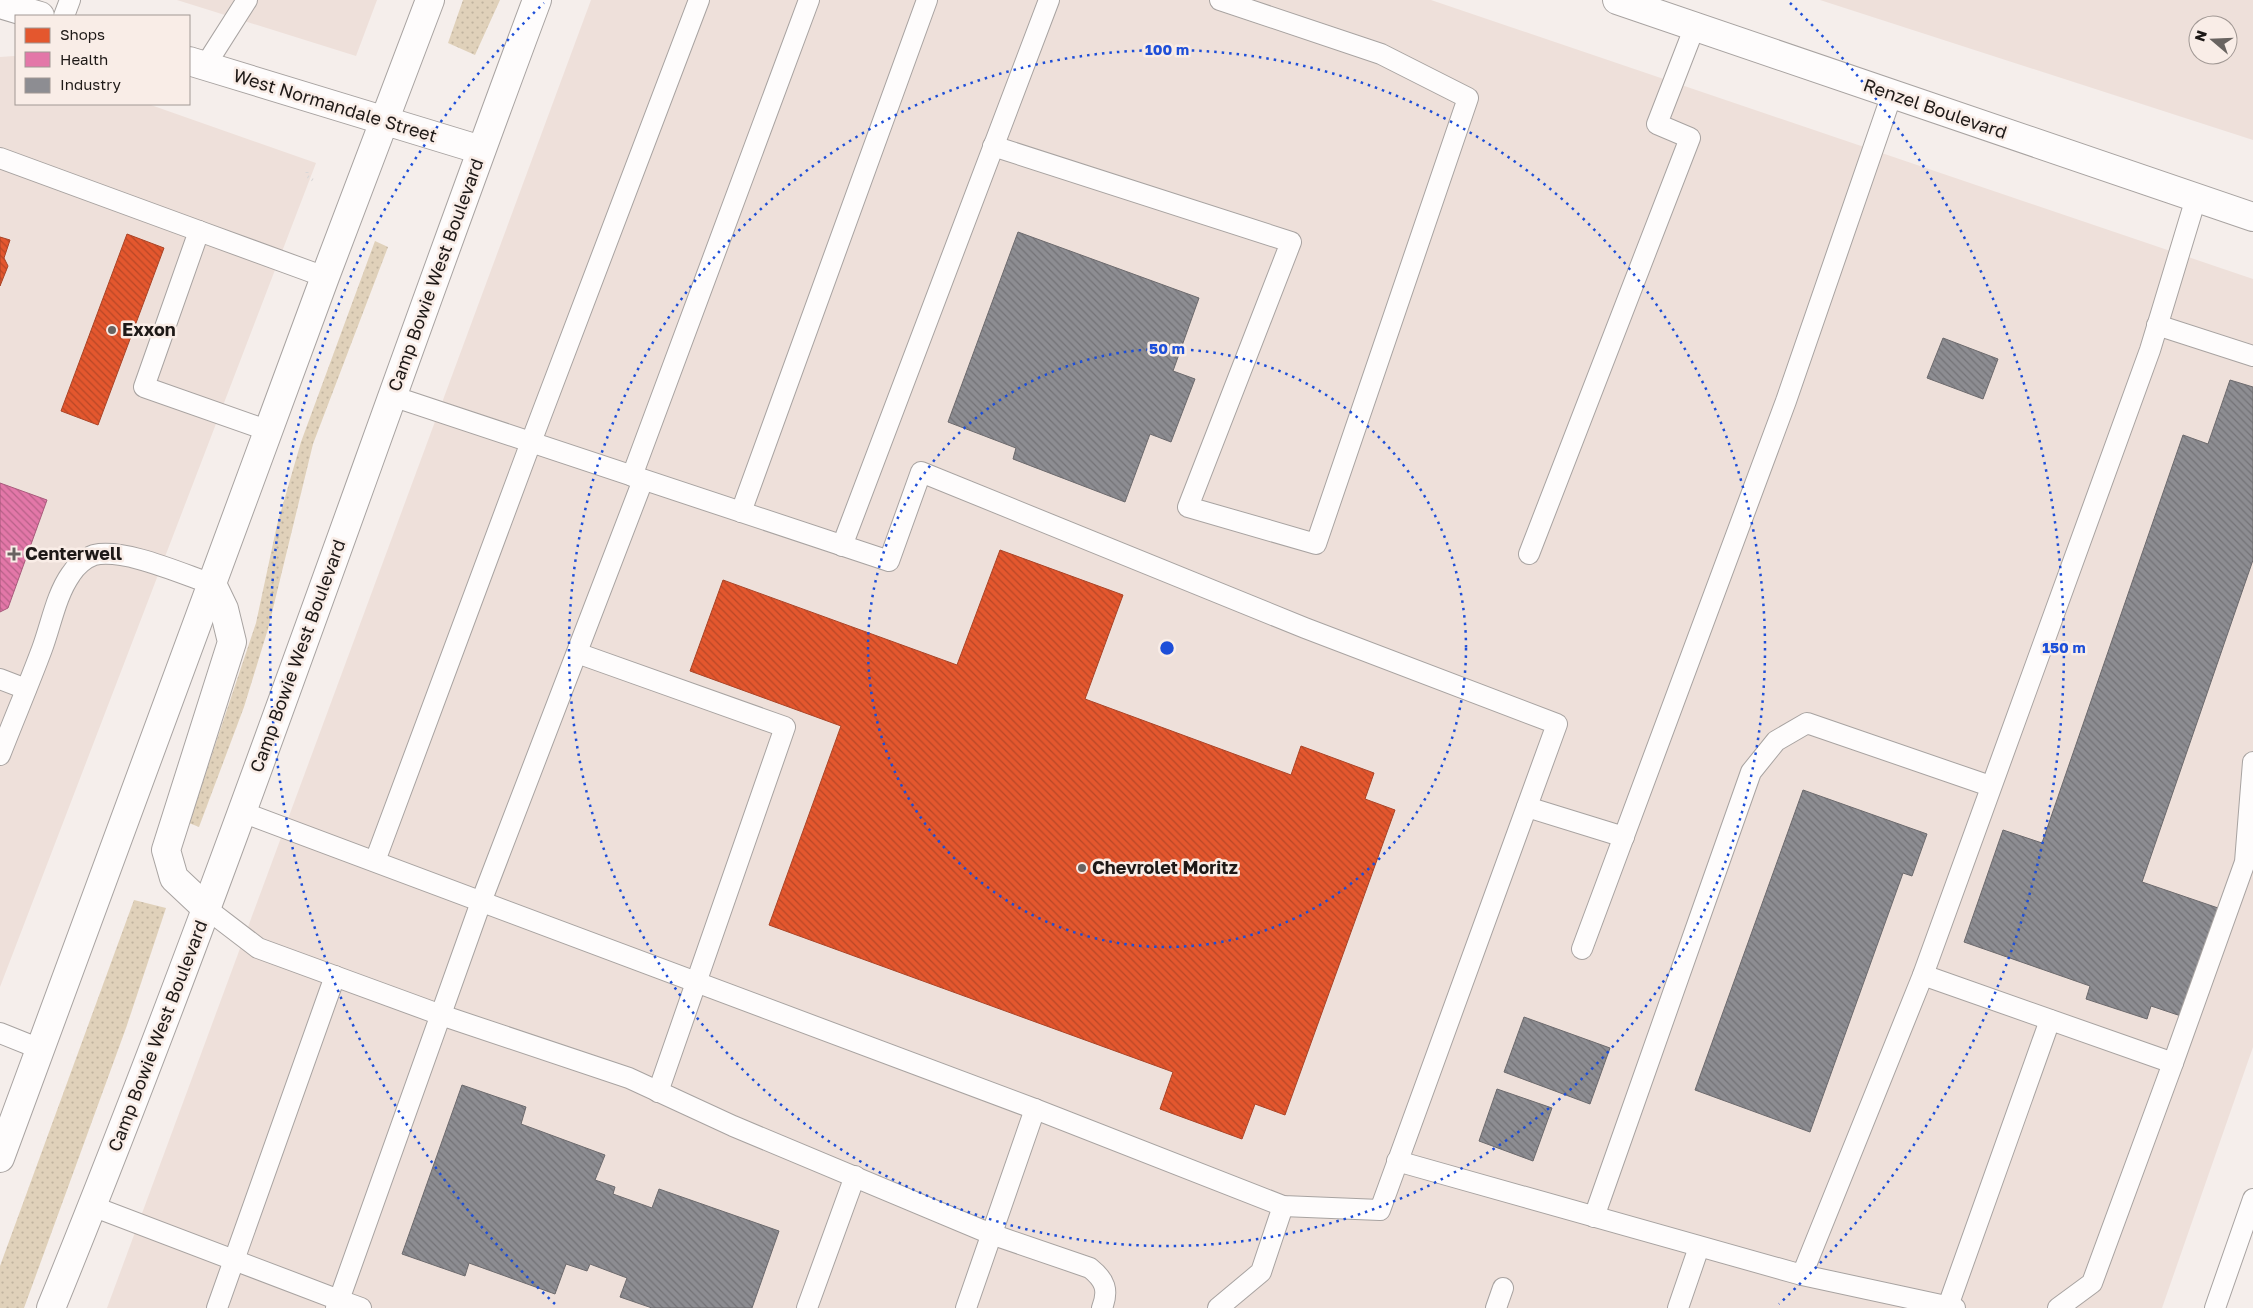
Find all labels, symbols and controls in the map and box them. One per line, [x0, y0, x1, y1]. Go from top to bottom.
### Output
legend [15, 15, 190, 105]
north arrow [2188, 15, 2238, 65]
text: Shops [60, 25, 105, 43]
text: N [2190, 28, 2210, 43]
text: 100 m [1145, 40, 1189, 58]
text: Health [60, 50, 108, 68]
street label: West Normandale Street [231, 64, 440, 147]
street label: Renzel Boulevard [1861, 73, 2010, 143]
text: Industry [60, 75, 121, 93]
street label: Camp Bowie West Boulevard [383, 155, 488, 394]
place label: Exxon [122, 318, 176, 340]
marker: Exxon [106, 324, 118, 336]
text: 50 m [1149, 339, 1185, 357]
street label: Camp Bowie West Boulevard [245, 536, 350, 775]
place label: Centerwell [25, 542, 122, 564]
marker: Centerwell [7, 547, 21, 561]
text: 150 m [2042, 638, 2086, 656]
centre of rings [1158, 639, 1176, 657]
place label: Chevrolet Moritz [1092, 856, 1238, 878]
marker: Chevrolet Moritz [1076, 862, 1088, 874]
street label: Camp Bowie West Boulevard [103, 917, 211, 1155]

